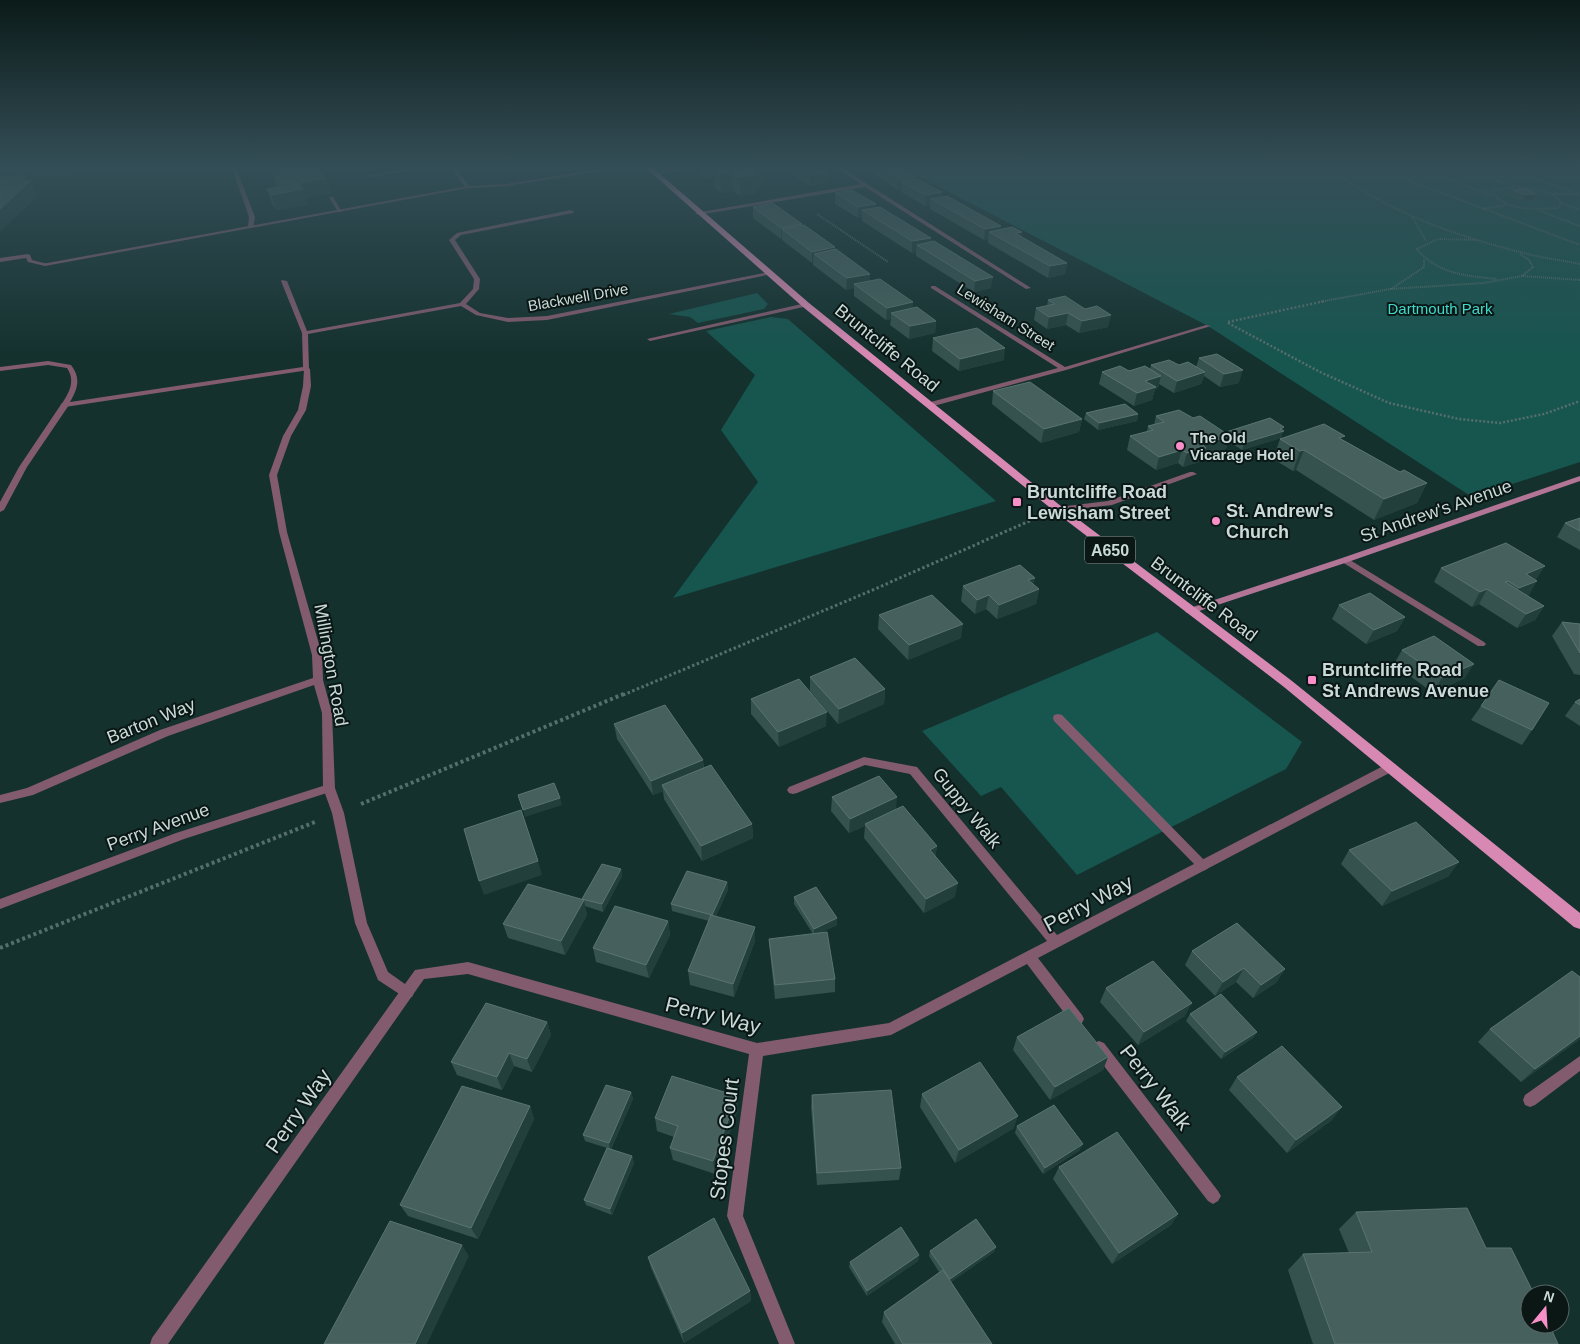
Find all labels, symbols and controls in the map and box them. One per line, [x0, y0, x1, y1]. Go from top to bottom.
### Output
street label: Blackwell Drive [526, 280, 630, 314]
street label: Lewisham Street [954, 280, 1059, 354]
street label: Bruntcliffe Road [831, 300, 943, 396]
park label: Dartmouth Park [1387, 300, 1493, 317]
place label: The Old Vicarage Hotel [1190, 429, 1294, 463]
marker: The Old Vicarage Hotel [1174, 440, 1186, 452]
street label: St Andrew's Avenue [1357, 476, 1515, 546]
place label: Bruntcliffe Road Lewisham Street [1027, 482, 1170, 523]
marker: Bruntcliffe Road Lewisham Street [1011, 496, 1023, 508]
place label: St. Andrew's Church [1226, 501, 1334, 542]
marker: St. Andrew's Church [1210, 515, 1222, 527]
road number: A650 [1085, 536, 1135, 564]
street label: Bruntcliffe Road [1147, 553, 1261, 645]
street label: Millington Road [310, 602, 352, 728]
place label: Bruntcliffe Road St Andrews Avenue [1322, 660, 1489, 701]
marker: Bruntcliffe Road St Andrews Avenue [1306, 674, 1318, 686]
street label: Barton Way [104, 694, 198, 748]
street label: Guppy Walk [929, 764, 1006, 853]
street label: Perry Avenue [104, 799, 212, 855]
street label: Perry Way [1040, 870, 1137, 936]
street label: Perry Way [663, 992, 763, 1038]
street label: Perry Walk [1116, 1040, 1197, 1135]
street label: Perry Way [261, 1064, 336, 1157]
street label: Stopes Court [705, 1077, 743, 1201]
north arrow [1520, 1284, 1570, 1334]
text: N [1542, 1287, 1556, 1306]

